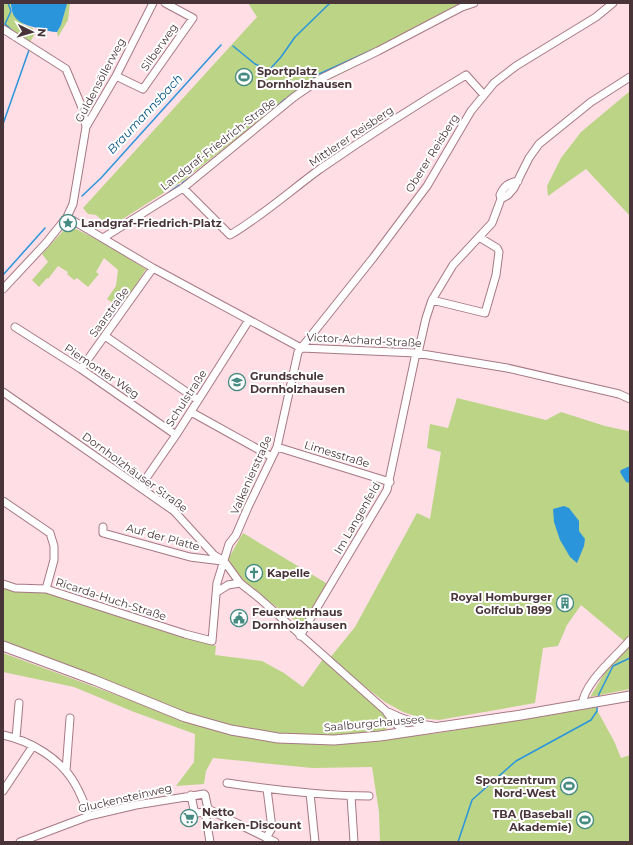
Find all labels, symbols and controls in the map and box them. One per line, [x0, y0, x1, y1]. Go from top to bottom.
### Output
north arrow [12, 12, 52, 52]
street label: Silberweg [137, 20, 181, 74]
text: N [35, 28, 49, 38]
street label: Güldensöllerweg [72, 35, 128, 125]
place label: Sportplatz Dornholzhausen [257, 64, 352, 91]
sports icon: Sportplatz Dornholzhausen [234, 67, 254, 87]
water label: Braumannsbach [104, 71, 186, 157]
street label: Landgraf-Friedrich-Straße [158, 94, 279, 193]
street label: Mittlerer Reisberg [306, 103, 396, 169]
street label: Oberer Reisberg [402, 111, 462, 195]
place icon: Landgraf-Friedrich-Platz [58, 213, 78, 233]
place label: Landgraf-Friedrich-Platz [81, 216, 222, 230]
street label: Saarstraße [86, 284, 132, 340]
street label: Victor-Achard-Straße [306, 330, 422, 350]
street label: Piemonter Weg [62, 341, 142, 401]
street label: Schulstraße [162, 367, 210, 429]
place label: Grundschule Dornholzhausen [250, 369, 345, 396]
school or university icon: Grundschule Dornholzhausen [227, 372, 247, 392]
street label: Dornholzhäuser Straße [80, 429, 191, 515]
street label: Valkenierstraße [227, 433, 275, 517]
street label: Limesstraße [303, 437, 372, 471]
street label: Im Langenfeld [331, 480, 383, 556]
street label: Auf der Platte [125, 520, 202, 554]
church icon: Kapelle [244, 563, 264, 583]
place label: Kapelle [267, 566, 310, 580]
street label: Ricarda-Huch-Straße [54, 574, 168, 624]
place label: Royal Homburger Golfclub 1899 [451, 590, 552, 617]
building icon: Royal Homburger Golfclub 1899 [555, 593, 575, 613]
place label: Feuerwehrhaus Dornholzhausen [252, 605, 347, 632]
public building icon: Feuerwehrhaus Dornholzhausen [229, 608, 249, 628]
street label: Saalburgchaussee [323, 712, 425, 734]
place label: Sportzentrum Nord-West [475, 773, 556, 800]
sports icon: Sportzentrum Nord-West [559, 776, 579, 796]
street label: Gluckensteinweg [77, 780, 173, 816]
place label: Netto Marken-Discount [202, 805, 302, 832]
place label: TBA (Baseball Akademie) [492, 807, 572, 834]
supermarket icon: Netto Marken-Discount [179, 808, 199, 828]
sports icon: TBA (Baseball Akademie) [575, 810, 595, 830]

